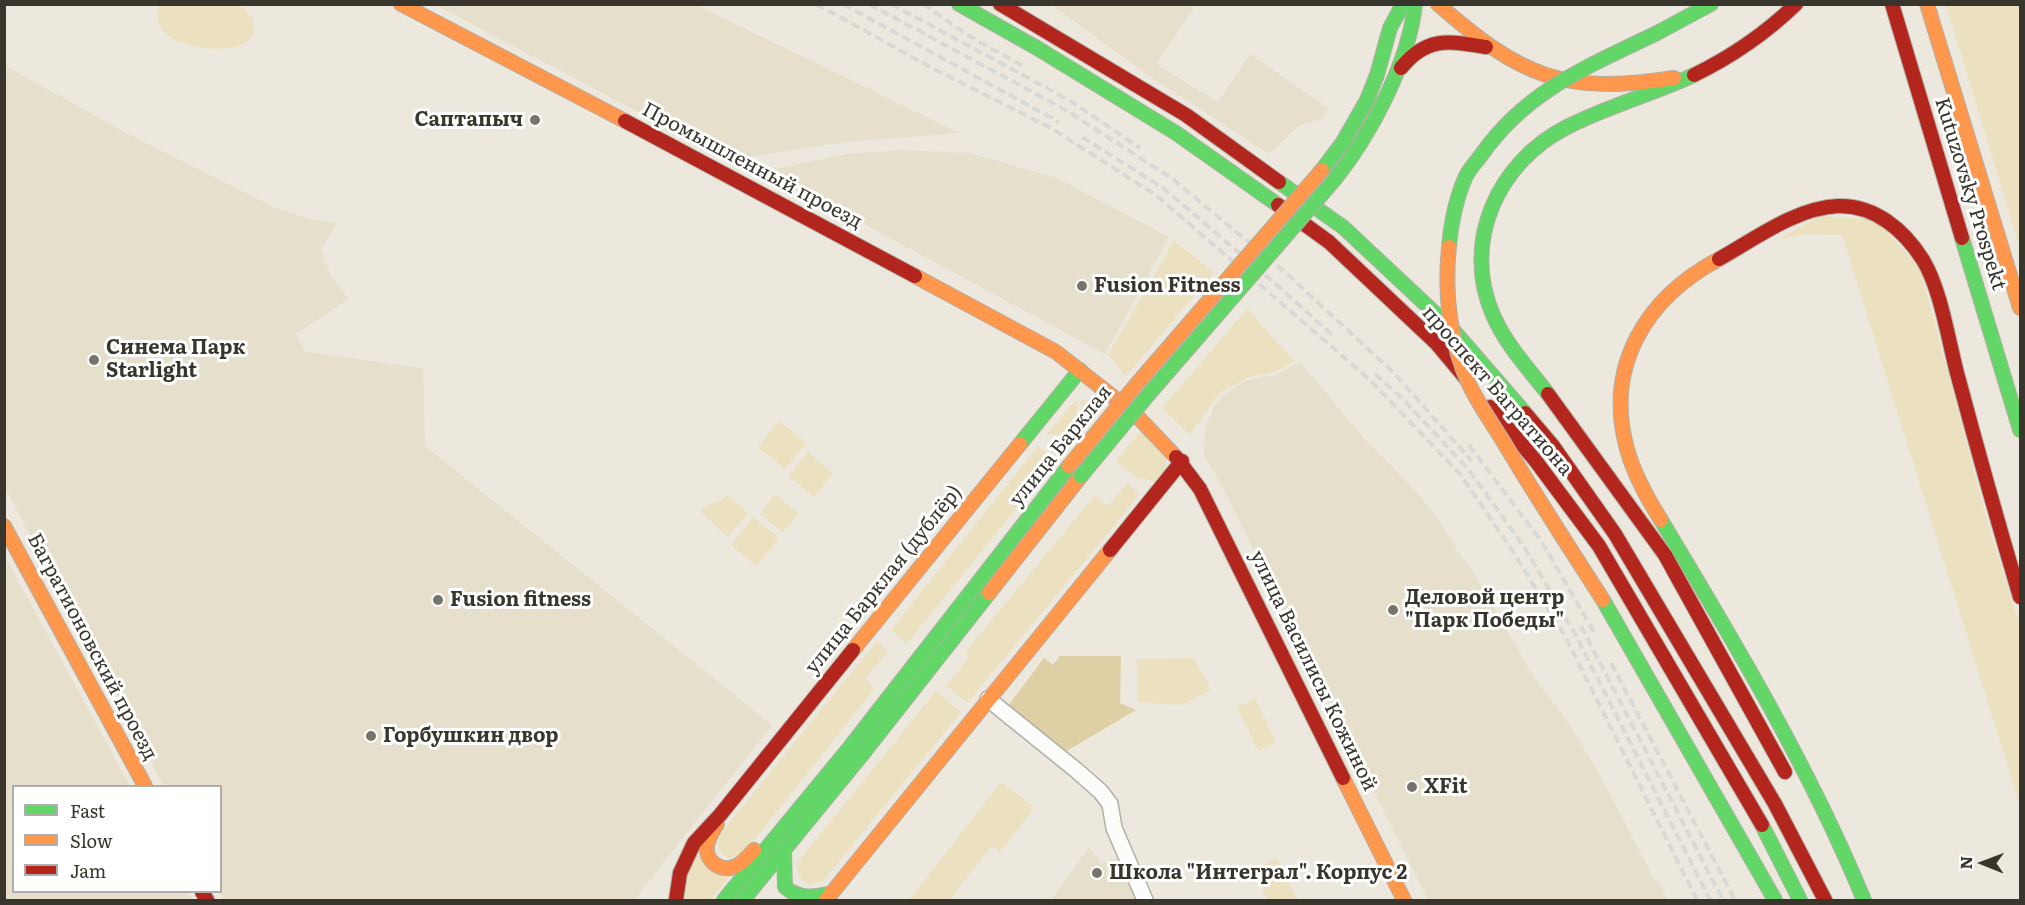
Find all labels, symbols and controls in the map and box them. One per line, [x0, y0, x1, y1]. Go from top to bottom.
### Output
street label: Kutuzovsky Prospekt [1929, 95, 2011, 293]
street label: Промышленный проезд [638, 98, 866, 234]
place label: Саптапыч [415, 108, 523, 132]
marker: Саптапыч [528, 113, 542, 127]
place label: Fusion Fitness [1094, 274, 1240, 298]
marker: Fusion Fitness [1075, 279, 1089, 293]
street label: проспект Багратиона [1417, 301, 1577, 481]
place label: Синема Парк Starlight [106, 336, 245, 383]
marker: Синема Парк Starlight [87, 353, 101, 367]
street label: улица Барклая [1005, 381, 1117, 511]
street label: улица Барклая (дублёр) [800, 481, 968, 679]
street label: Багратионовский проезд [22, 529, 162, 765]
street label: улица Василисы Кожиной [1244, 547, 1382, 795]
place label: Деловой центр "Парк Победы" [1405, 586, 1565, 633]
place label: Fusion fitness [450, 588, 591, 612]
marker: Fusion fitness [431, 593, 445, 607]
marker: Деловой центр "Парк Победы" [1386, 603, 1400, 617]
place label: Горбушкин двор [383, 724, 559, 748]
marker: Горбушкин двор [364, 729, 378, 743]
place label: XFit [1424, 775, 1467, 799]
marker: XFit [1405, 780, 1419, 794]
legend [12, 785, 222, 893]
text: Fast [70, 797, 105, 824]
text: Slow [70, 827, 112, 854]
north arrow [1953, 833, 2013, 893]
text: N [1953, 856, 1977, 870]
text: Jam [70, 857, 106, 884]
place label: Школа "Интеграл". Корпус 2 [1109, 861, 1407, 885]
marker: Школа "Интеграл". Корпус 2 [1090, 866, 1104, 880]

